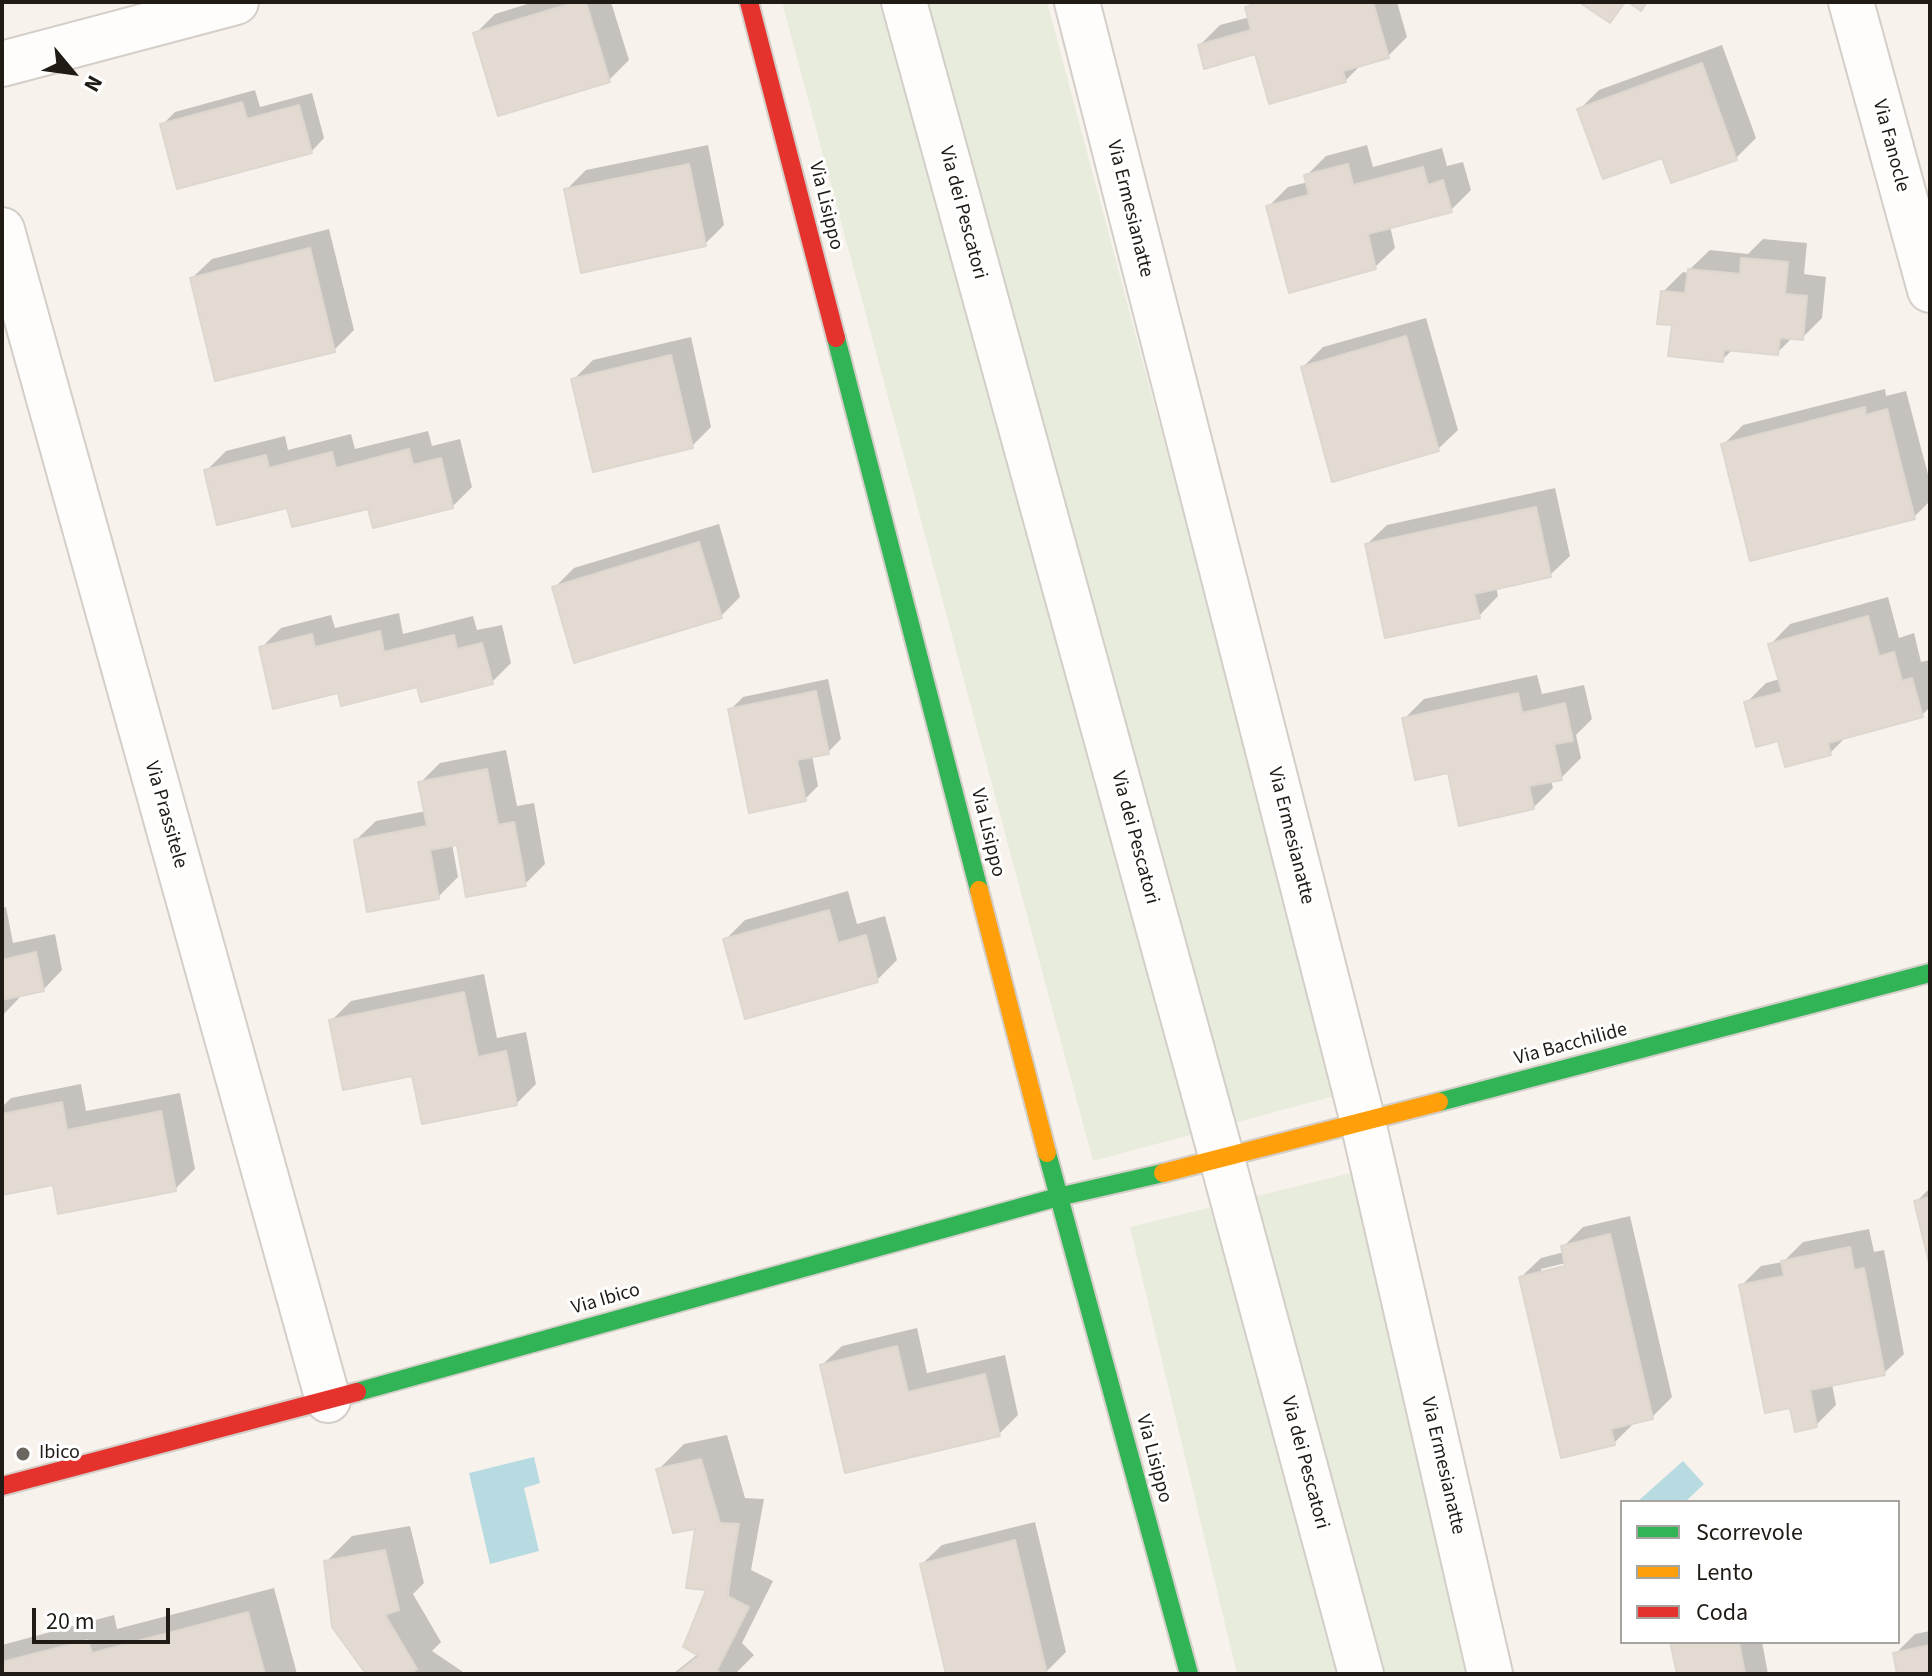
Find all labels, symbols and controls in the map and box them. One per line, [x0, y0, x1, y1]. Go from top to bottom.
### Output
north arrow [32, 32, 112, 112]
text: N [75, 69, 111, 98]
street label: Via Fanocle [1866, 97, 1914, 195]
street label: Via Ermesianatte [1100, 138, 1158, 280]
street label: Via dei Pescatori [933, 144, 991, 282]
street label: Via Lisippo [802, 159, 848, 253]
street label: Via Prassitele [138, 759, 192, 871]
street label: Via Ermesianatte [1261, 765, 1319, 907]
street label: Via dei Pescatori [1105, 769, 1163, 907]
street label: Via Lisippo [964, 786, 1010, 880]
street label: Via Bacchilide [1512, 1018, 1630, 1072]
street label: Via Ibico [569, 1279, 643, 1321]
street label: Via dei Pescatori [1275, 1394, 1333, 1532]
street label: Via Ermesianatte [1415, 1395, 1469, 1537]
street label: Via Lisippo [1130, 1412, 1176, 1506]
place label: Ibico [39, 1442, 80, 1466]
marker: Ibico [14, 1445, 32, 1463]
legend [1620, 1500, 1900, 1644]
text: Scorrevole [1696, 1515, 1803, 1550]
text: Lento [1696, 1555, 1753, 1590]
scale bar [36, 1592, 174, 1642]
text: Coda [1696, 1595, 1748, 1630]
text: 20 m [46, 1604, 95, 1639]

